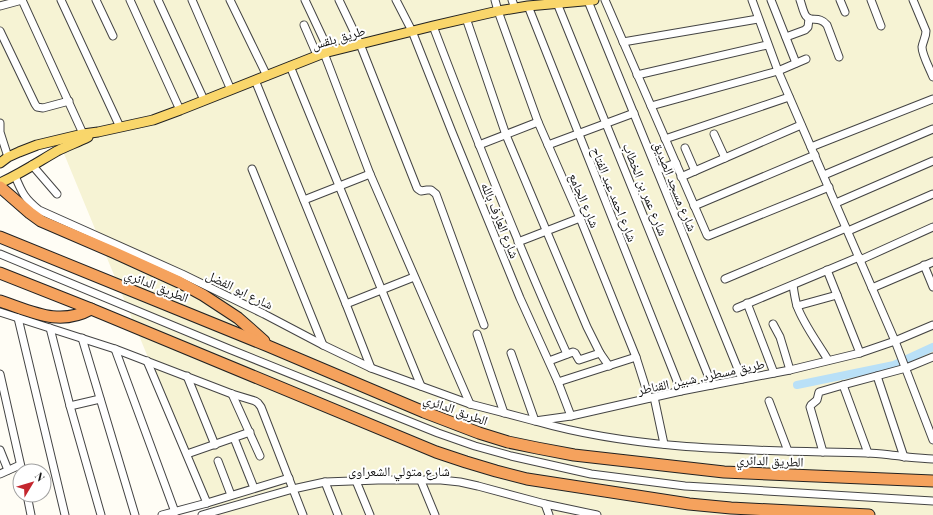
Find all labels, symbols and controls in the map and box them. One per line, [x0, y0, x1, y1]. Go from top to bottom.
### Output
street label: طريق بلقس [309, 21, 367, 54]
street label: شارع مسجد الصديق [648, 139, 702, 234]
street label: شارع عمر بن الخطاب [618, 140, 672, 239]
street label: شارع احمد عبد الفتاح [586, 144, 642, 245]
street label: شارع الجامع [564, 170, 604, 231]
street label: شارع العارف بالله [476, 180, 524, 261]
street label: الطريق الدائري [121, 265, 191, 309]
street label: شارع ابو الفضل [203, 265, 276, 314]
street label: طريق مسطرد, شبين القناطر [635, 354, 766, 399]
street label: الطريق الدائري [420, 390, 491, 432]
street label: الطريق الدائري [736, 450, 804, 473]
street label: شارع متولي الشعراوى [348, 462, 450, 482]
north arrow [12, 463, 52, 503]
text: N [32, 469, 49, 484]

